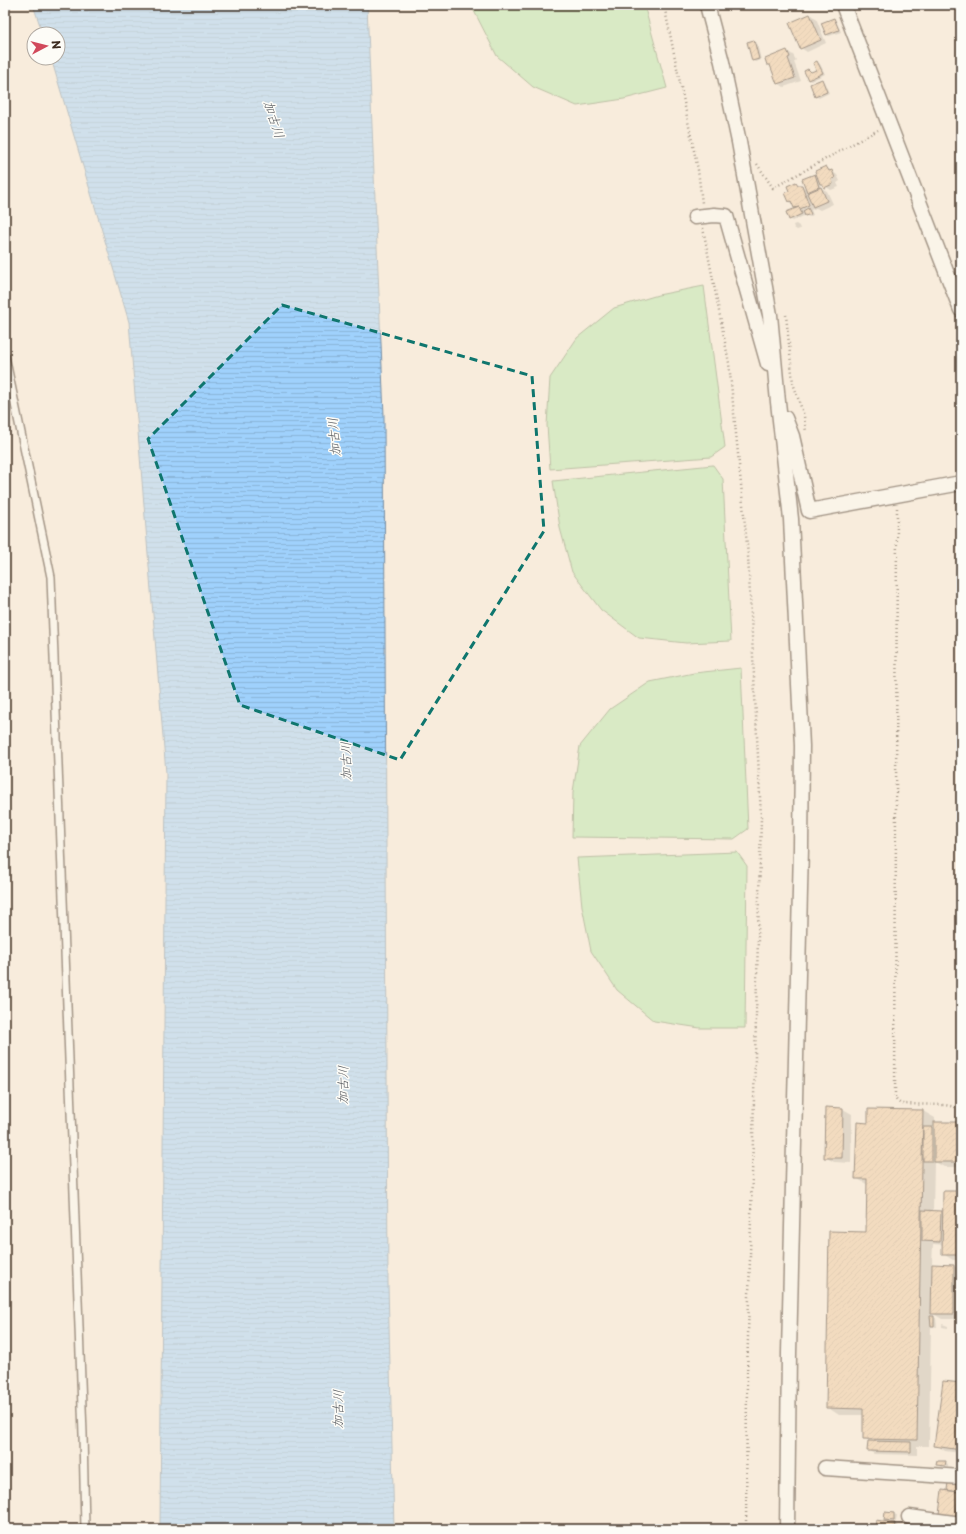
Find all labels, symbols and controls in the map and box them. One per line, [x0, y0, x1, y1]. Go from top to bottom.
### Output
north arrow [26, 26, 66, 66]
text: N [47, 39, 65, 50]
water label: 加古川 [260, 98, 290, 140]
water label: 加古川 [322, 417, 344, 457]
water label: 加古川 [335, 741, 355, 781]
water label: 加古川 [332, 1065, 352, 1105]
water label: 加古川 [327, 1389, 347, 1429]

